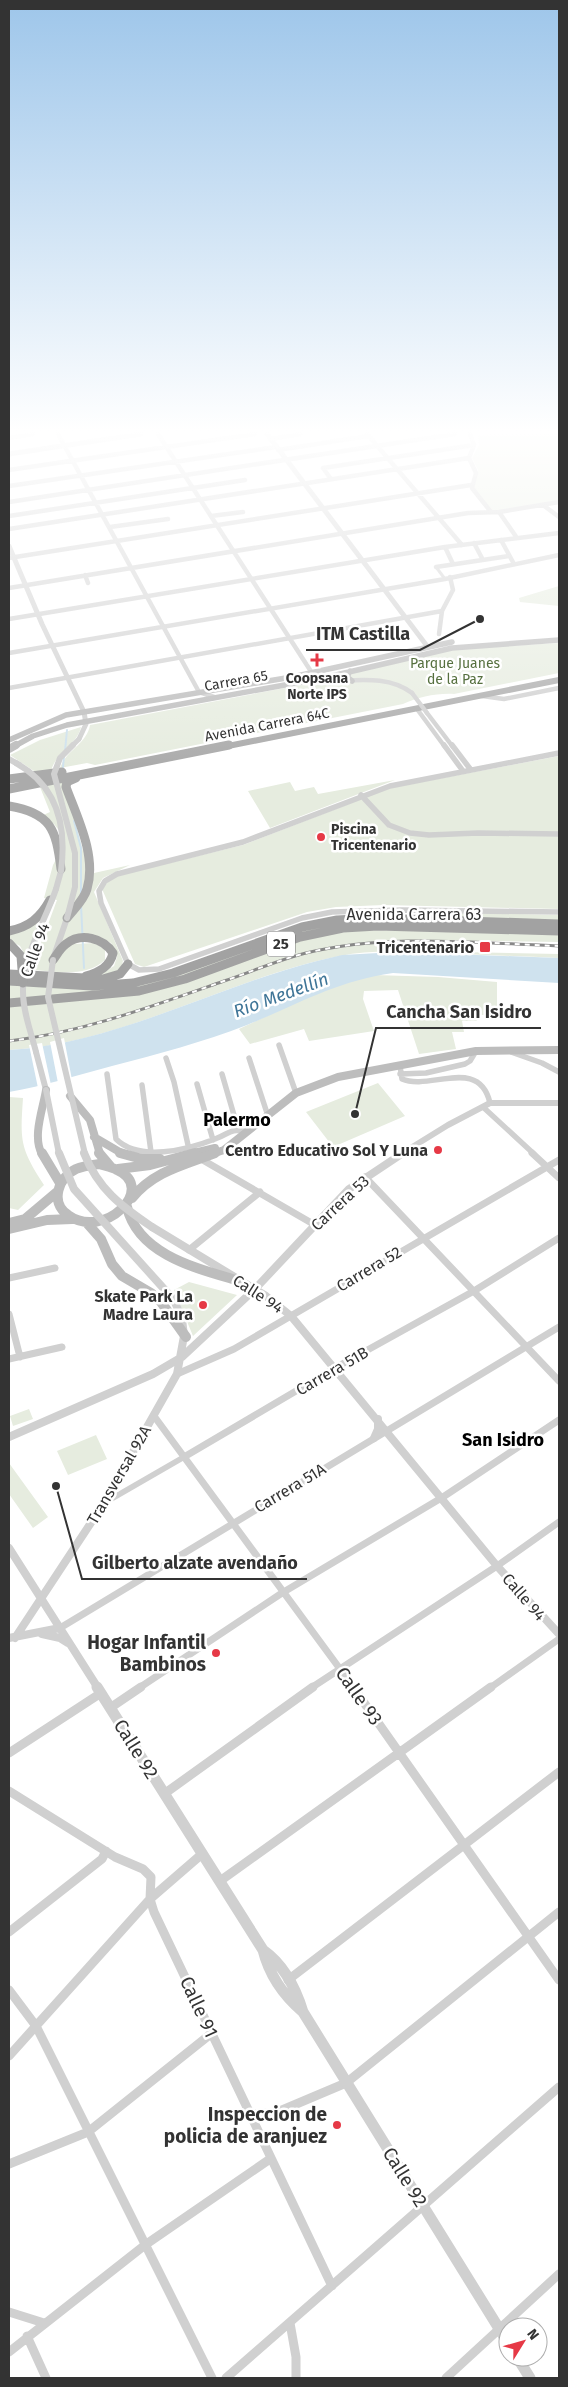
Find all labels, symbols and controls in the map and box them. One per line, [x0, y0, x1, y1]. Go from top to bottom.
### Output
callout: ITM Castilla [306, 617, 420, 650]
text: ITM Castilla [316, 623, 410, 645]
marker: Coopsana Norte IPS [310, 653, 324, 667]
park label: Parque Juanes de la Paz [410, 655, 501, 688]
street label: Carrera 65 [203, 667, 269, 695]
place label: Coopsana Norte IPS [286, 670, 349, 703]
street label: Avenida Carrera 64C [203, 705, 331, 745]
place label: Piscina Tricentenario [331, 821, 416, 854]
marker: Piscina Tricentenario [315, 831, 327, 843]
street label: Avenida Carrera 63 [346, 905, 482, 924]
street label: Calle 94 [16, 920, 54, 980]
road number: 25 [267, 932, 295, 956]
place label: Tricentenario [377, 938, 474, 957]
marker: Tricentenario [478, 940, 492, 954]
water label: Río Medellín [230, 968, 332, 1022]
callout: Cancha San Isidro [376, 995, 541, 1028]
text: Cancha San Isidro [386, 1001, 532, 1023]
district label: Palermo [203, 1109, 271, 1131]
place label: Centro Educativo Sol Y Luna [225, 1141, 428, 1160]
marker: Centro Educativo Sol Y Luna [432, 1144, 444, 1156]
street label: Carrera 53 [307, 1171, 373, 1235]
street label: Carrera 52 [333, 1242, 405, 1296]
street label: Calle 94 [229, 1271, 287, 1318]
place label: Skate Park La Madre Laura [95, 1287, 193, 1324]
marker: Skate Park La Madre Laura [197, 1299, 209, 1311]
street label: Carrera 51B [292, 1343, 372, 1399]
street label: Transversal 92A [83, 1421, 155, 1528]
district label: San Isidro [462, 1429, 544, 1451]
street label: Carrera 51A [251, 1459, 330, 1517]
callout: Gilberto alzate avendaño [82, 1546, 307, 1579]
text: Gilberto alzate avendaño [92, 1552, 298, 1574]
street label: Calle 94 [498, 1569, 550, 1625]
place label: Hogar Infantil Bambinos [87, 1631, 206, 1676]
marker: Hogar Infantil Bambinos [210, 1647, 222, 1659]
street label: Calle 93 [331, 1662, 387, 1730]
street label: Calle 92 [109, 1715, 163, 1783]
street label: Calle 91 [175, 1973, 223, 2041]
place label: Inspeccion de policia de aranjuez [164, 2103, 327, 2148]
marker: Inspeccion de policia de aranjuez [331, 2119, 343, 2131]
street label: Calle 92 [378, 2143, 432, 2211]
north arrow [498, 2317, 548, 2367]
text: N [523, 2326, 543, 2343]

